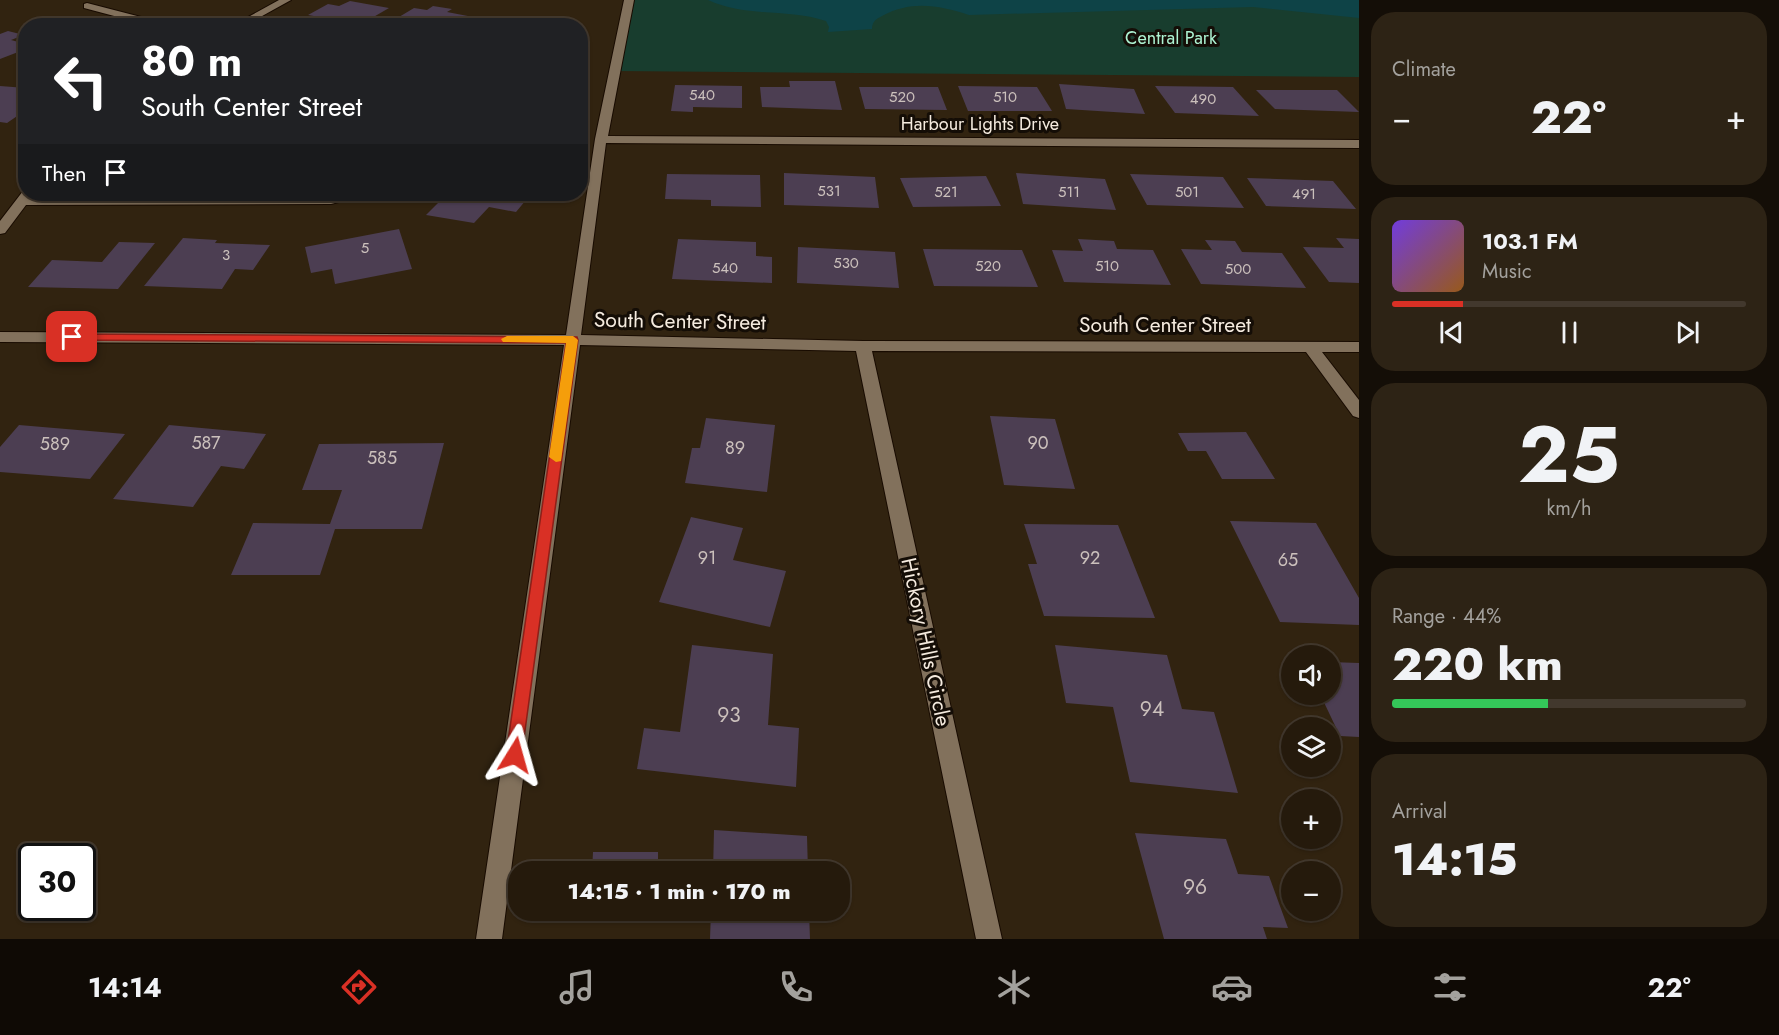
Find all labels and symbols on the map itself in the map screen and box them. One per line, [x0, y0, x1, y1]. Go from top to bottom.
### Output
park label: Central Park [1125, 25, 1217, 51]
house number: 540 [689, 84, 715, 106]
house number: 520 [889, 86, 915, 108]
house number: 510 [993, 86, 1017, 108]
house number: 490 [1190, 88, 1216, 110]
street label: Harbour Lights Drive [901, 111, 1059, 137]
house number: 531 [817, 180, 841, 202]
house number: 521 [934, 181, 958, 203]
house number: 511 [1058, 181, 1080, 203]
house number: 501 [1175, 181, 1199, 203]
house number: 491 [1292, 183, 1316, 205]
house number: 5 [361, 237, 369, 259]
house number: 3 [222, 244, 230, 266]
house number: 530 [833, 252, 859, 274]
house number: 520 [975, 255, 1001, 277]
house number: 510 [1095, 255, 1119, 277]
house number: 540 [712, 257, 738, 279]
house number: 500 [1225, 258, 1251, 280]
street label: South Center Street [594, 305, 766, 337]
street label: South Center Street [1079, 310, 1251, 340]
pin [46, 311, 97, 362]
house number: 587 [191, 430, 221, 456]
house number: 90 [1027, 430, 1049, 456]
house number: 589 [40, 431, 70, 457]
house number: 89 [725, 435, 745, 461]
house number: 585 [367, 445, 397, 471]
house number: 91 [698, 545, 716, 571]
house number: 92 [1080, 545, 1100, 571]
house number: 65 [1278, 547, 1298, 573]
street label: Hickory Hills Circle [893, 555, 959, 729]
house number: 94 [1140, 694, 1164, 724]
house number: 93 [717, 700, 741, 730]
position arrow [483, 723, 547, 787]
speed limit sign: 30 [18, 843, 96, 921]
house number: 96 [1183, 872, 1207, 902]

